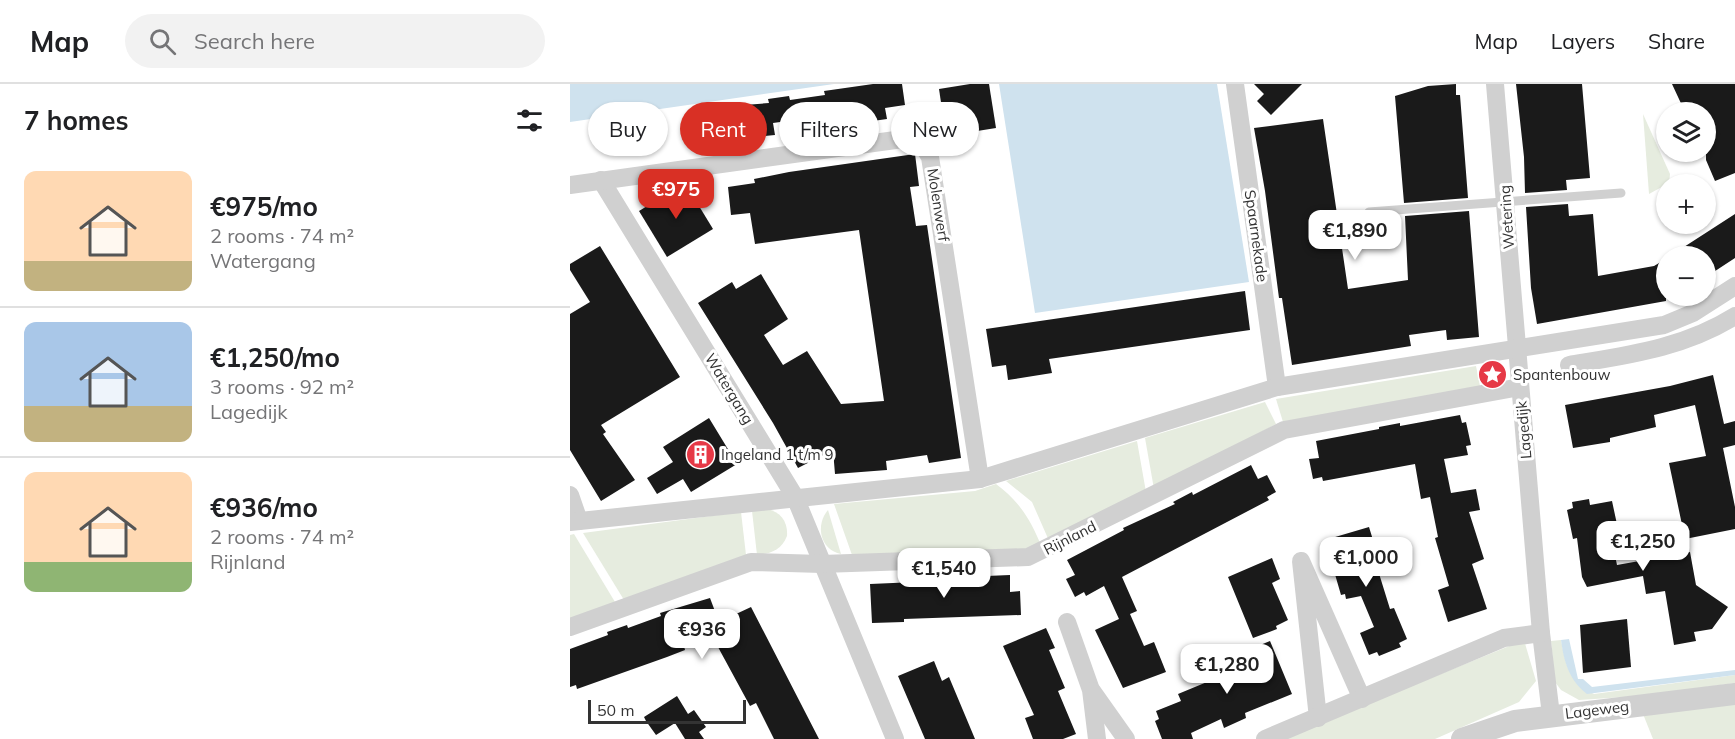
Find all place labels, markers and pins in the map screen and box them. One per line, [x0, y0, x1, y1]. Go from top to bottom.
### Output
pin: €975 [640, 169, 712, 220]
pin: €1,890 [1306, 210, 1404, 261]
place icon: Spantenbouw [1476, 359, 1508, 391]
place label: Spantenbouw [1513, 365, 1611, 384]
building icon: Ingeland 1 t/m 9 [684, 439, 716, 471]
place label: Ingeland 1 t/m 9 [721, 445, 834, 464]
pin: €1,250 [1594, 521, 1692, 572]
pin: €1,000 [1317, 537, 1415, 588]
pin: €1,540 [895, 548, 993, 599]
pin: €936 [666, 609, 738, 660]
pin: €1,280 [1178, 644, 1276, 695]

